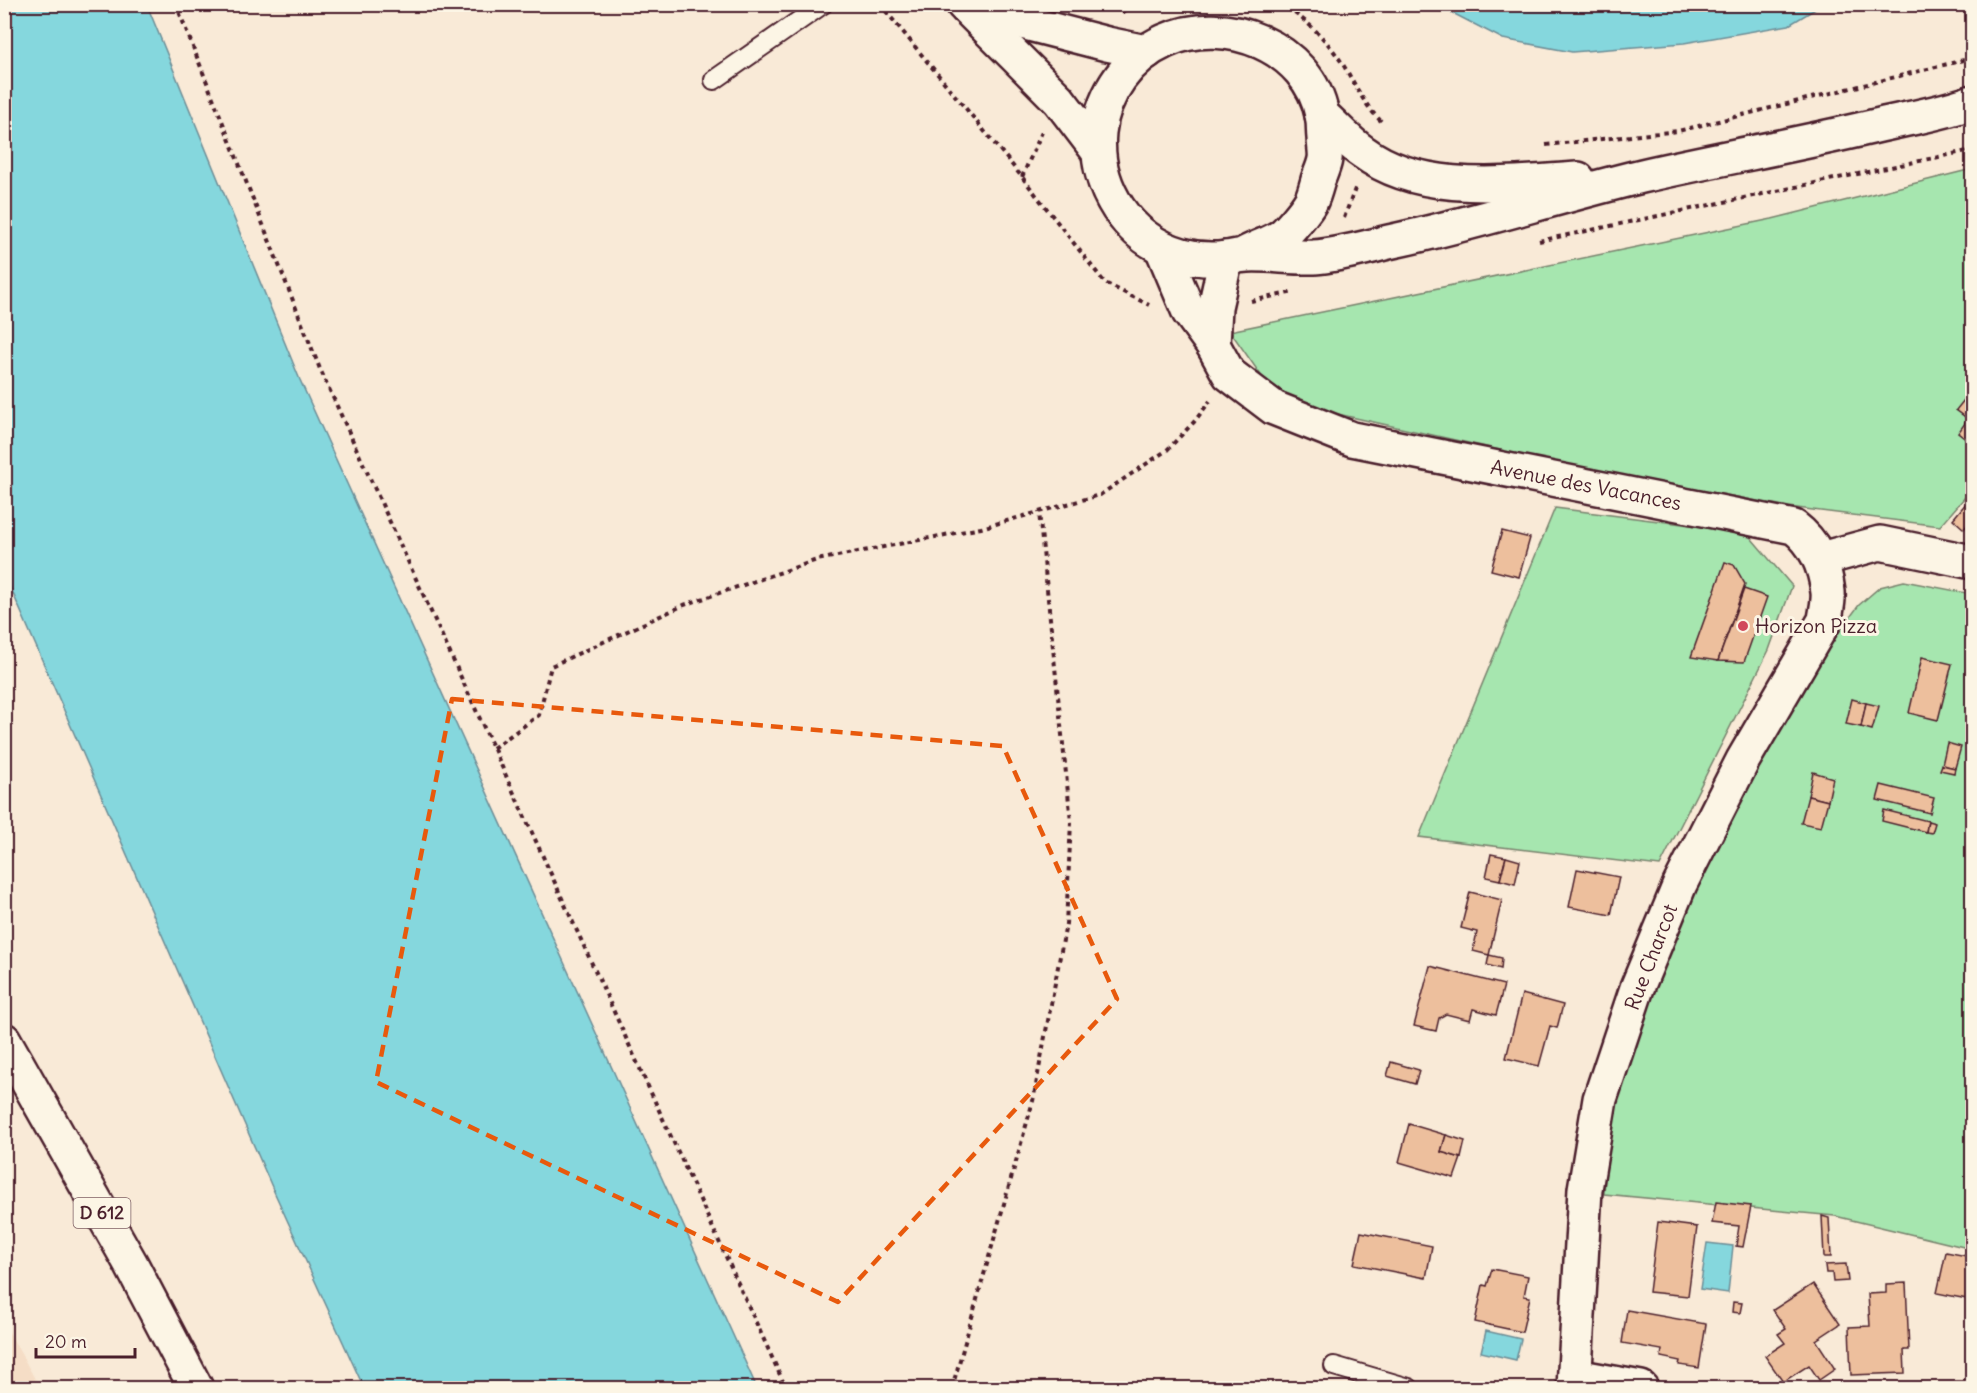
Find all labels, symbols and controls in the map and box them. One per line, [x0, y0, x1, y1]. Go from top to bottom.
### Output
street label: Avenue des Vacances [1489, 454, 1684, 515]
place label: Horizon Pizza [1755, 613, 1877, 638]
marker: Horizon Pizza [1736, 619, 1750, 633]
street label: Rue Charcot [1619, 900, 1682, 1013]
road number: D 612 [74, 1198, 130, 1228]
scale bar [36, 1321, 135, 1359]
text: 20 m [45, 1330, 87, 1353]

